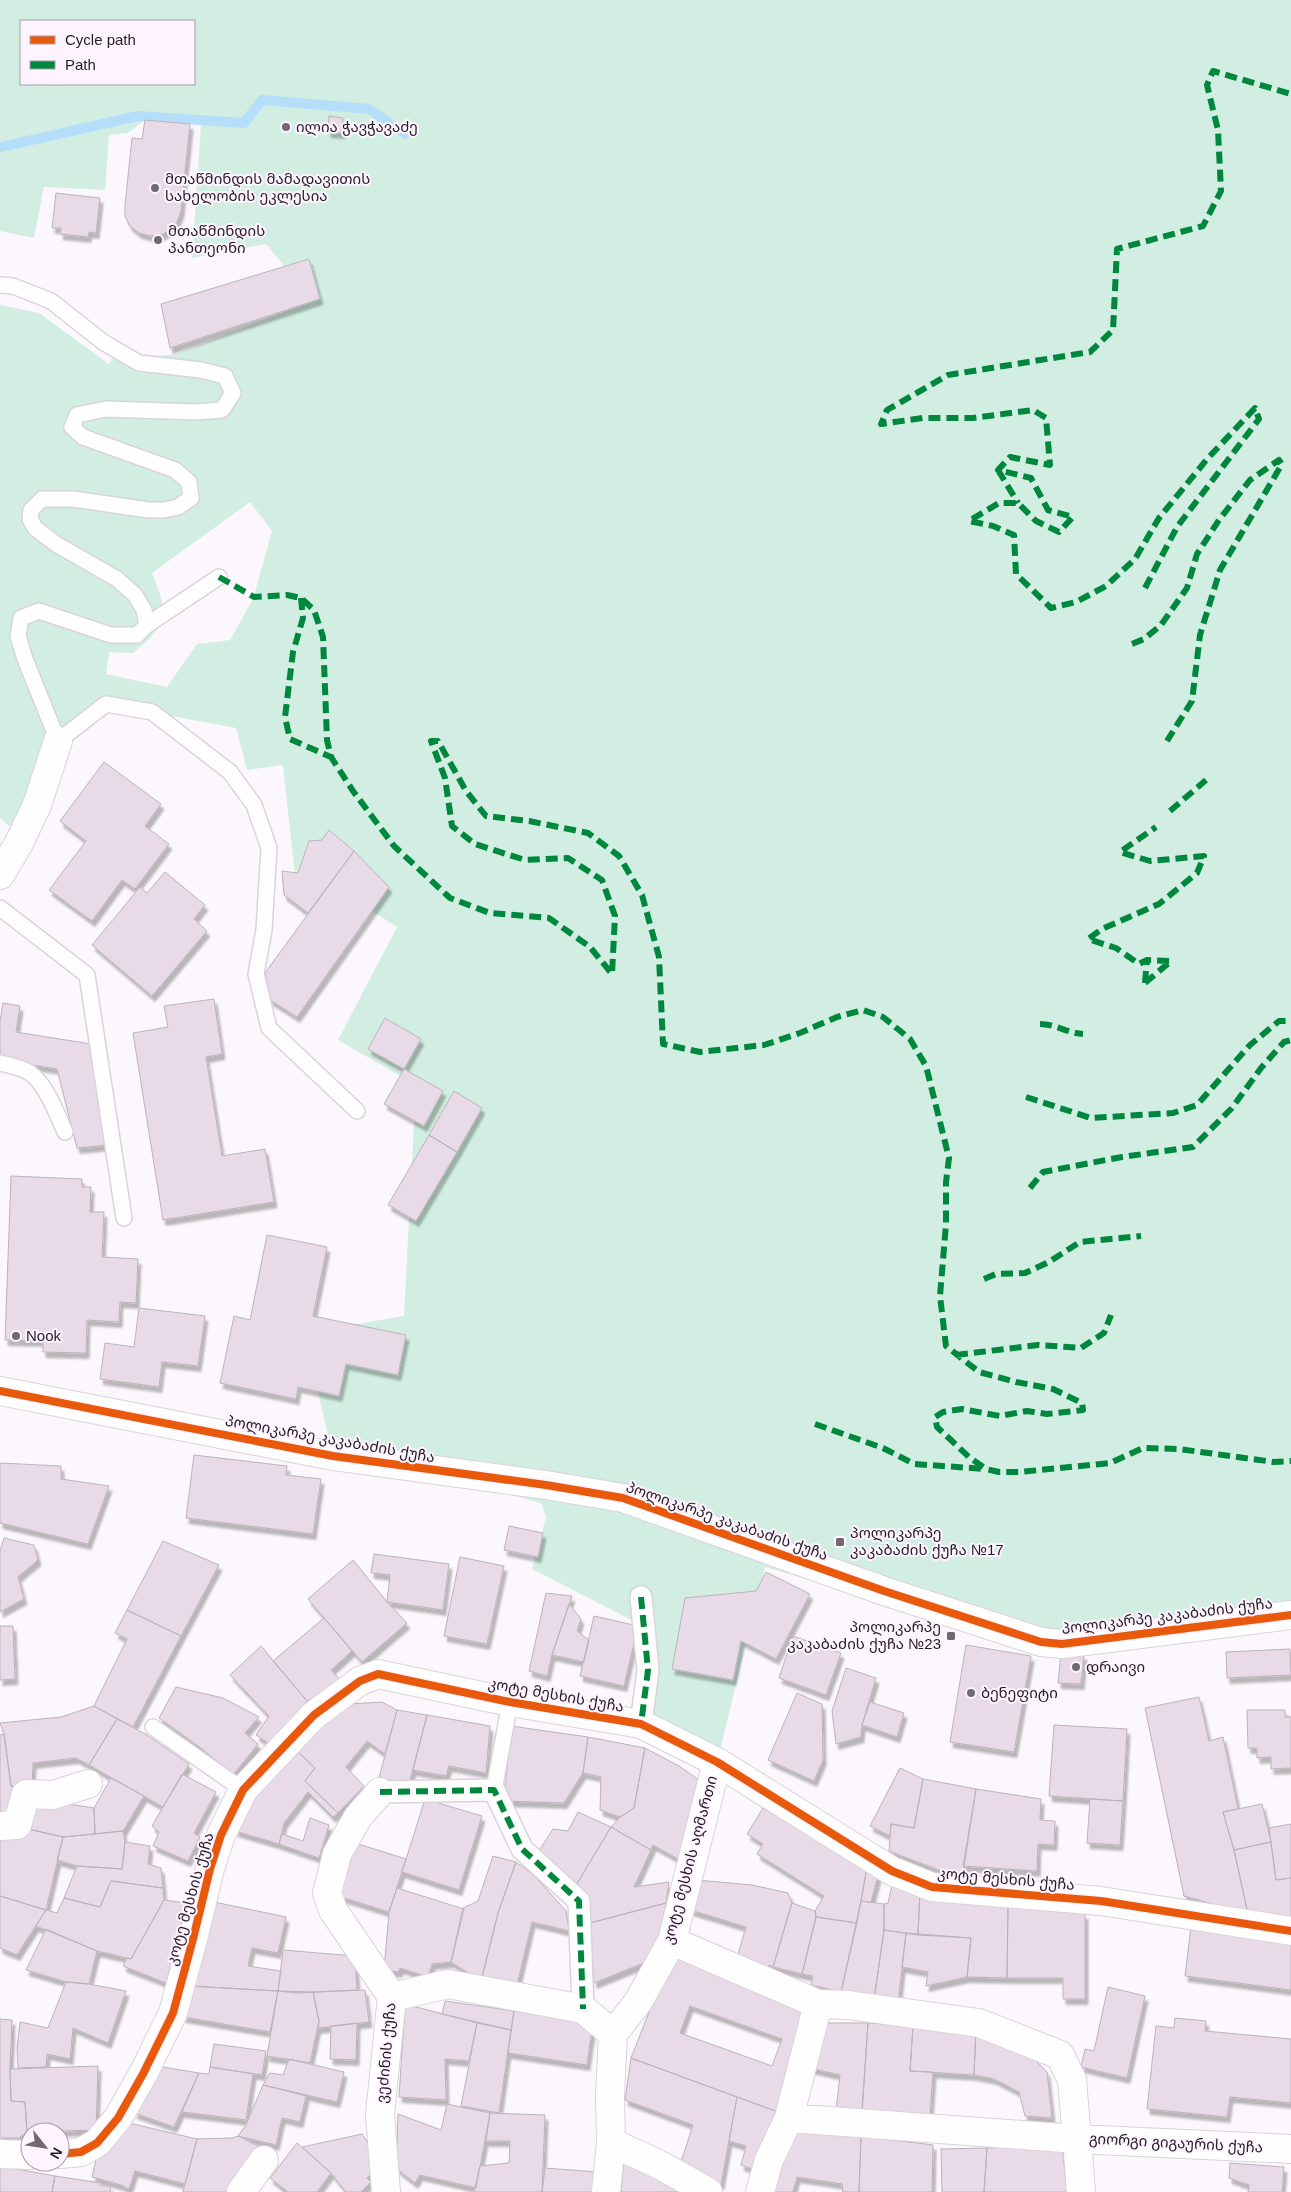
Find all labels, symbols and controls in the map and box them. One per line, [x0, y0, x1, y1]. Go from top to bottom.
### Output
legend [20, 20, 195, 85]
text: Cycle path [65, 31, 136, 48]
text: Path [65, 56, 96, 73]
place label: ილია ჭავჭავაძე [296, 118, 418, 136]
marker: ილია ჭავჭავაძე [280, 121, 292, 133]
place label: მთაწმინდის მამადავითის სახელობის ეკლესია [165, 170, 370, 205]
marker: მთაწმინდის მამადავითის სახელობის ეკლესია [149, 182, 161, 194]
place label: მთაწმინდის პანთეონი [168, 222, 265, 257]
marker: მთაწმინდის პანთეონი [152, 234, 164, 246]
place label: Nook [26, 1327, 62, 1344]
marker: Nook [10, 1330, 22, 1342]
street label: პოლიკარპე კაკაბაძის ქუჩა [224, 1412, 436, 1466]
street label: პოლიკარპე კაკაბაძის ქუჩა [624, 1478, 830, 1564]
place label: პოლიკარპე კაკაბაძის ქუჩა №17 [850, 1524, 1004, 1559]
marker: პოლიკარპე კაკაბაძის ქუჩა №17 [834, 1536, 846, 1548]
street label: პოლიკარპე კაკაბაძის ქუჩა [1060, 1594, 1274, 1638]
place label: პოლიკარპე კაკაბაძის ქუჩა №23 [787, 1618, 941, 1653]
marker: პოლიკარპე კაკაბაძის ქუჩა №23 [945, 1630, 957, 1642]
place label: დრაივი [1086, 1658, 1145, 1676]
marker: დრაივი [1070, 1661, 1082, 1673]
street label: კოტე მესხის ქუჩა [487, 1674, 625, 1716]
place label: ბენეფიტი [981, 1684, 1058, 1702]
marker: ბენეფიტი [965, 1687, 977, 1699]
street label: კოტე მესხის აღმართი [659, 1774, 721, 1946]
street label: კოტე მესხის ქუჩა [162, 1830, 218, 1968]
street label: კოტე მესხის ქუჩა [937, 1864, 1075, 1894]
street label: ვეძინის ქუჩა [373, 2002, 399, 2104]
north arrow [20, 2122, 70, 2172]
street label: გიორგი გიგაურის ქუჩა [1089, 2129, 1263, 2157]
text: N [47, 2145, 66, 2162]

